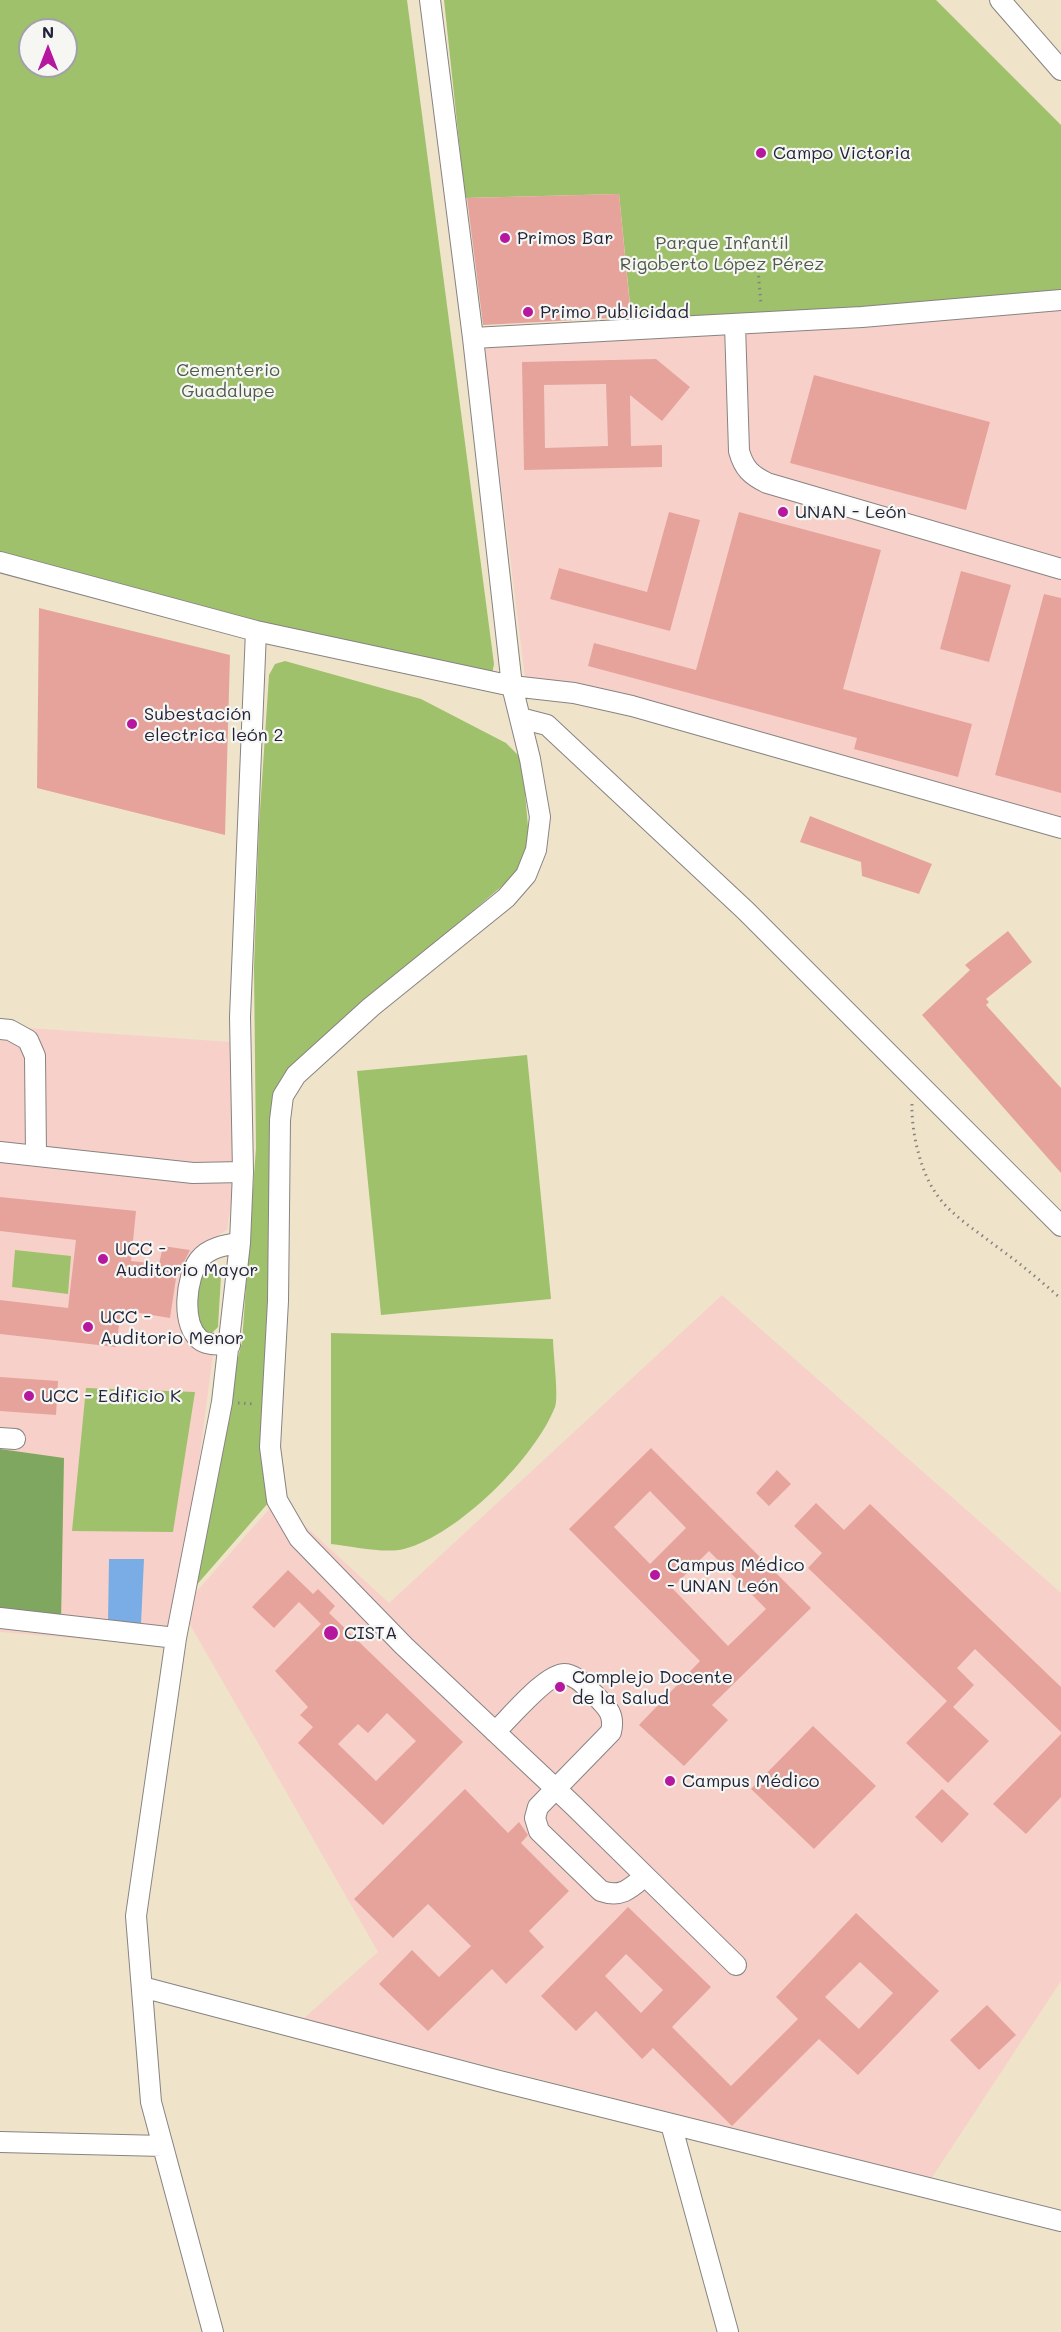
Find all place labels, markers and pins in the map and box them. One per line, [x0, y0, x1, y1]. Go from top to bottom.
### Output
place label: Campo Victoria [773, 142, 911, 164]
marker: Campo Victoria [754, 146, 768, 160]
place label: Primos Bar [517, 227, 613, 249]
marker: Primos Bar [498, 231, 512, 245]
place label: Primo Publicidad [540, 301, 689, 323]
marker: Primo Publicidad [521, 305, 535, 319]
place label: UNAN - León [795, 501, 906, 523]
marker: UNAN - León [776, 505, 790, 519]
place label: Subestación electrica león 2 [144, 703, 283, 746]
marker: Subestación electrica león 2 [125, 717, 139, 731]
place label: UCC - Auditorio Mayor [115, 1238, 258, 1280]
marker: UCC - Auditorio Mayor [96, 1252, 110, 1266]
place label: UCC - Auditorio Menor [100, 1306, 244, 1348]
marker: UCC - Auditorio Menor [81, 1320, 95, 1334]
place label: UCC - Edificio K [41, 1385, 181, 1407]
marker: UCC - Edificio K [22, 1389, 36, 1403]
place label: Campus Médico - UNAN León [667, 1554, 805, 1596]
marker: Campus Médico - UNAN León [648, 1568, 662, 1582]
place label: CISTA [344, 1622, 397, 1644]
marker: CISTA [322, 1624, 340, 1642]
place label: Complejo Docente de la Salud [572, 1666, 733, 1708]
marker: Complejo Docente de la Salud [553, 1680, 567, 1694]
place label: Campus Médico [682, 1770, 820, 1792]
marker: Campus Médico [663, 1774, 677, 1788]

